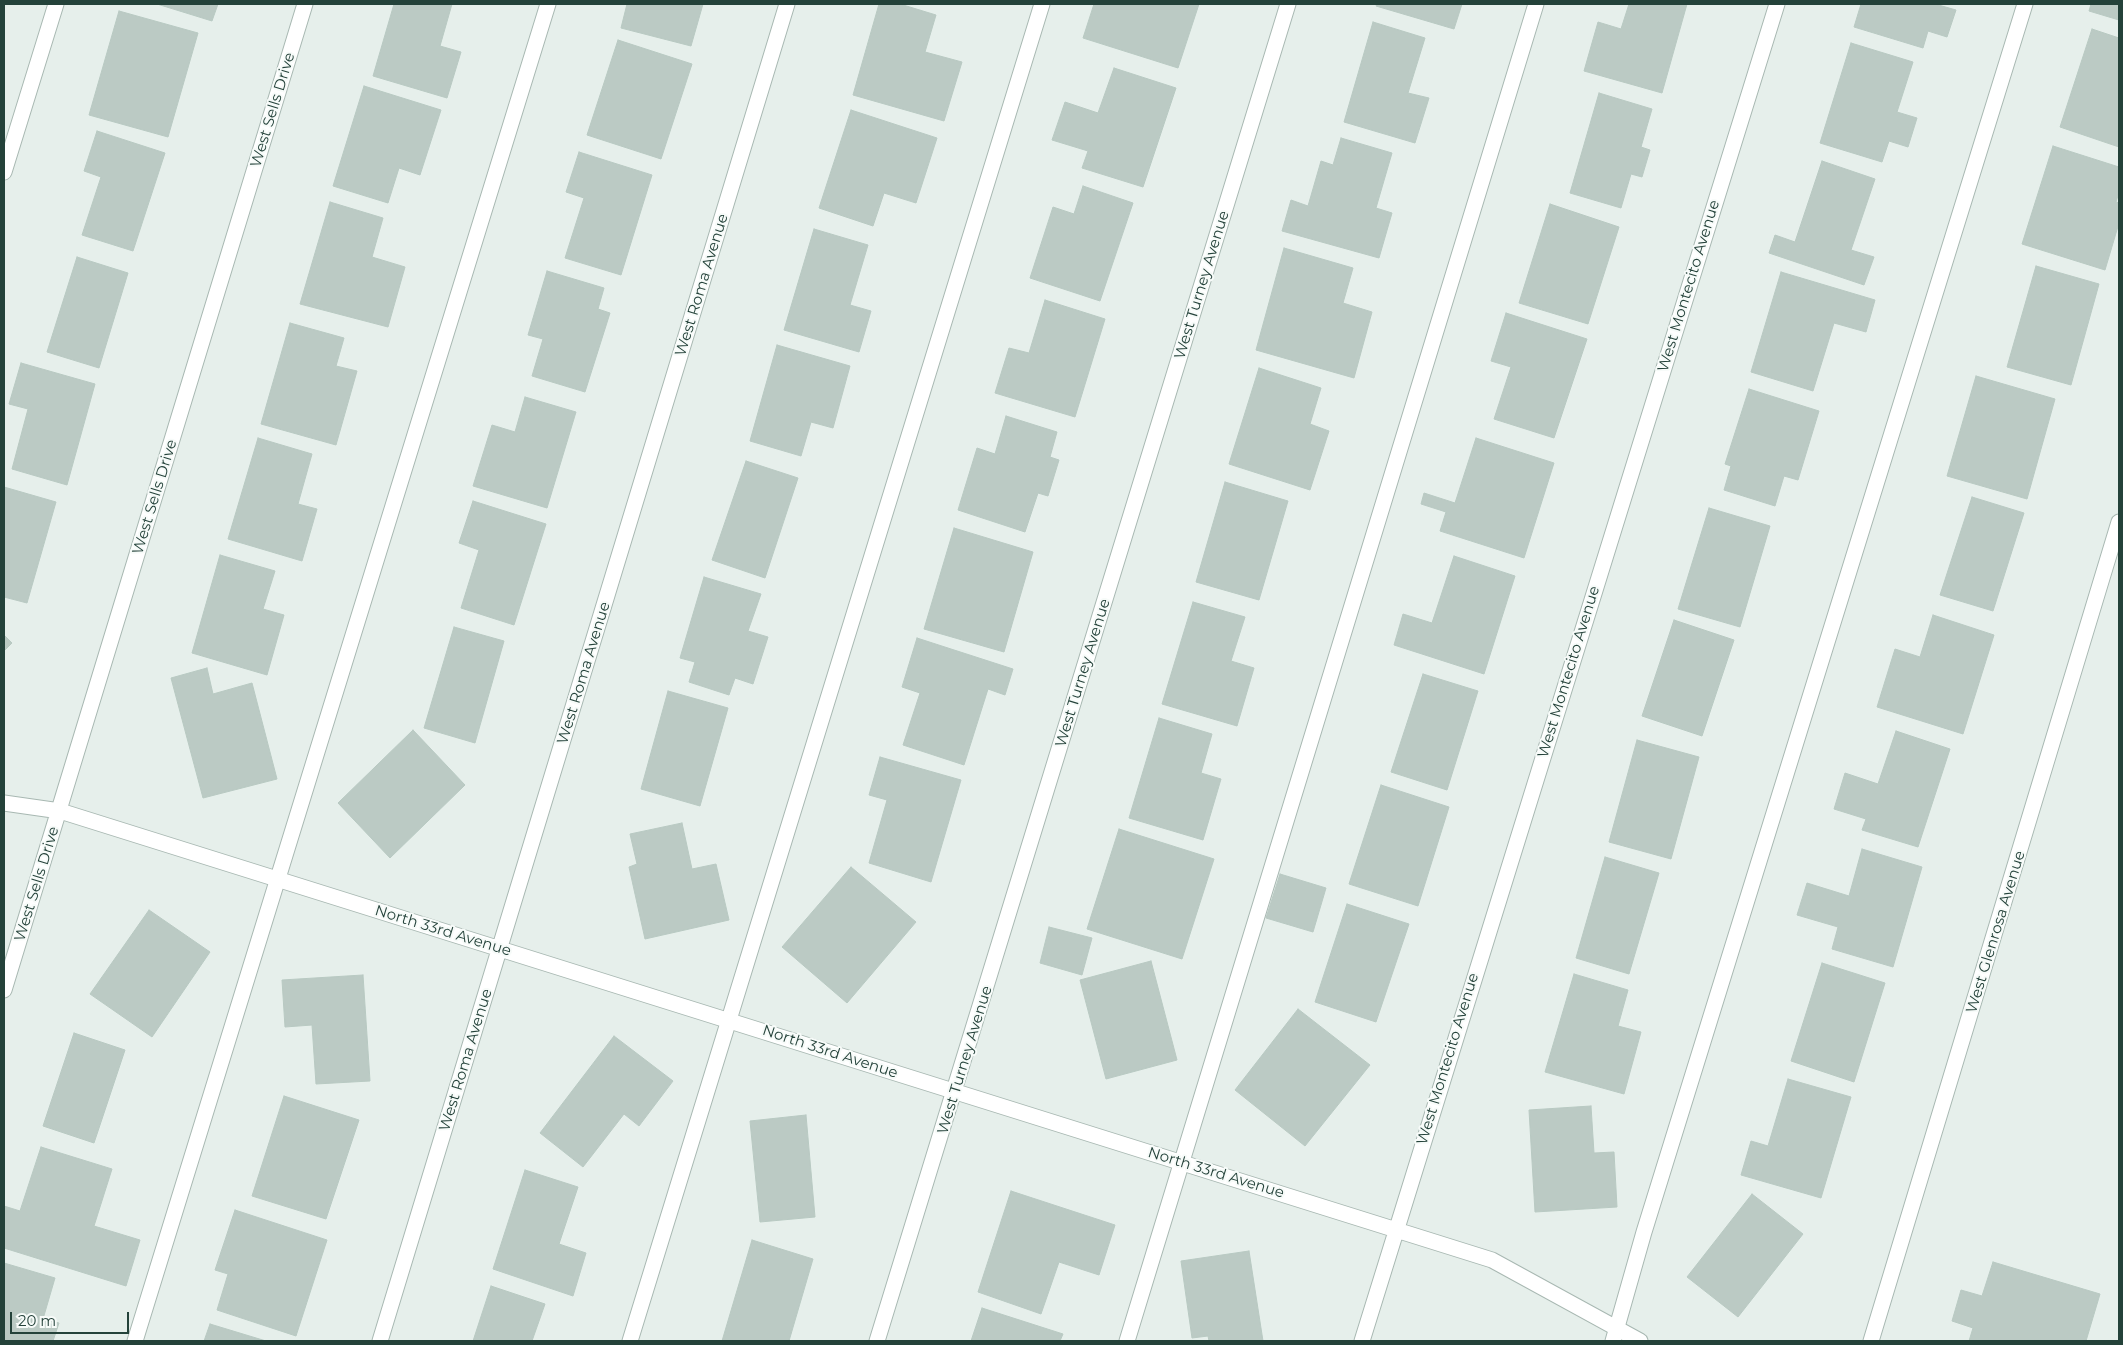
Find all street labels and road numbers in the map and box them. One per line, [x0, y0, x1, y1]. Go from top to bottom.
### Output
street label: West Sells Drive [247, 50, 299, 170]
street label: West Montecito Avenue [1654, 198, 1724, 374]
street label: West Turney Avenue [1171, 209, 1233, 361]
street label: West Roma Avenue [672, 212, 732, 358]
street label: West Sells Drive [129, 437, 181, 557]
street label: West Montecito Avenue [1534, 584, 1604, 760]
street label: West Turney Avenue [1052, 597, 1114, 749]
street label: West Roma Avenue [554, 600, 614, 746]
street label: West Sells Drive [11, 824, 63, 944]
street label: West Glenrosa Avenue [1963, 849, 2029, 1015]
street label: North 33rd Avenue [373, 902, 513, 960]
street label: West Montecito Avenue [1413, 971, 1483, 1147]
street label: West Turney Avenue [934, 984, 996, 1136]
street label: West Roma Avenue [436, 987, 496, 1133]
street label: North 33rd Avenue [760, 1022, 900, 1082]
street label: North 33rd Avenue [1146, 1144, 1286, 1202]

